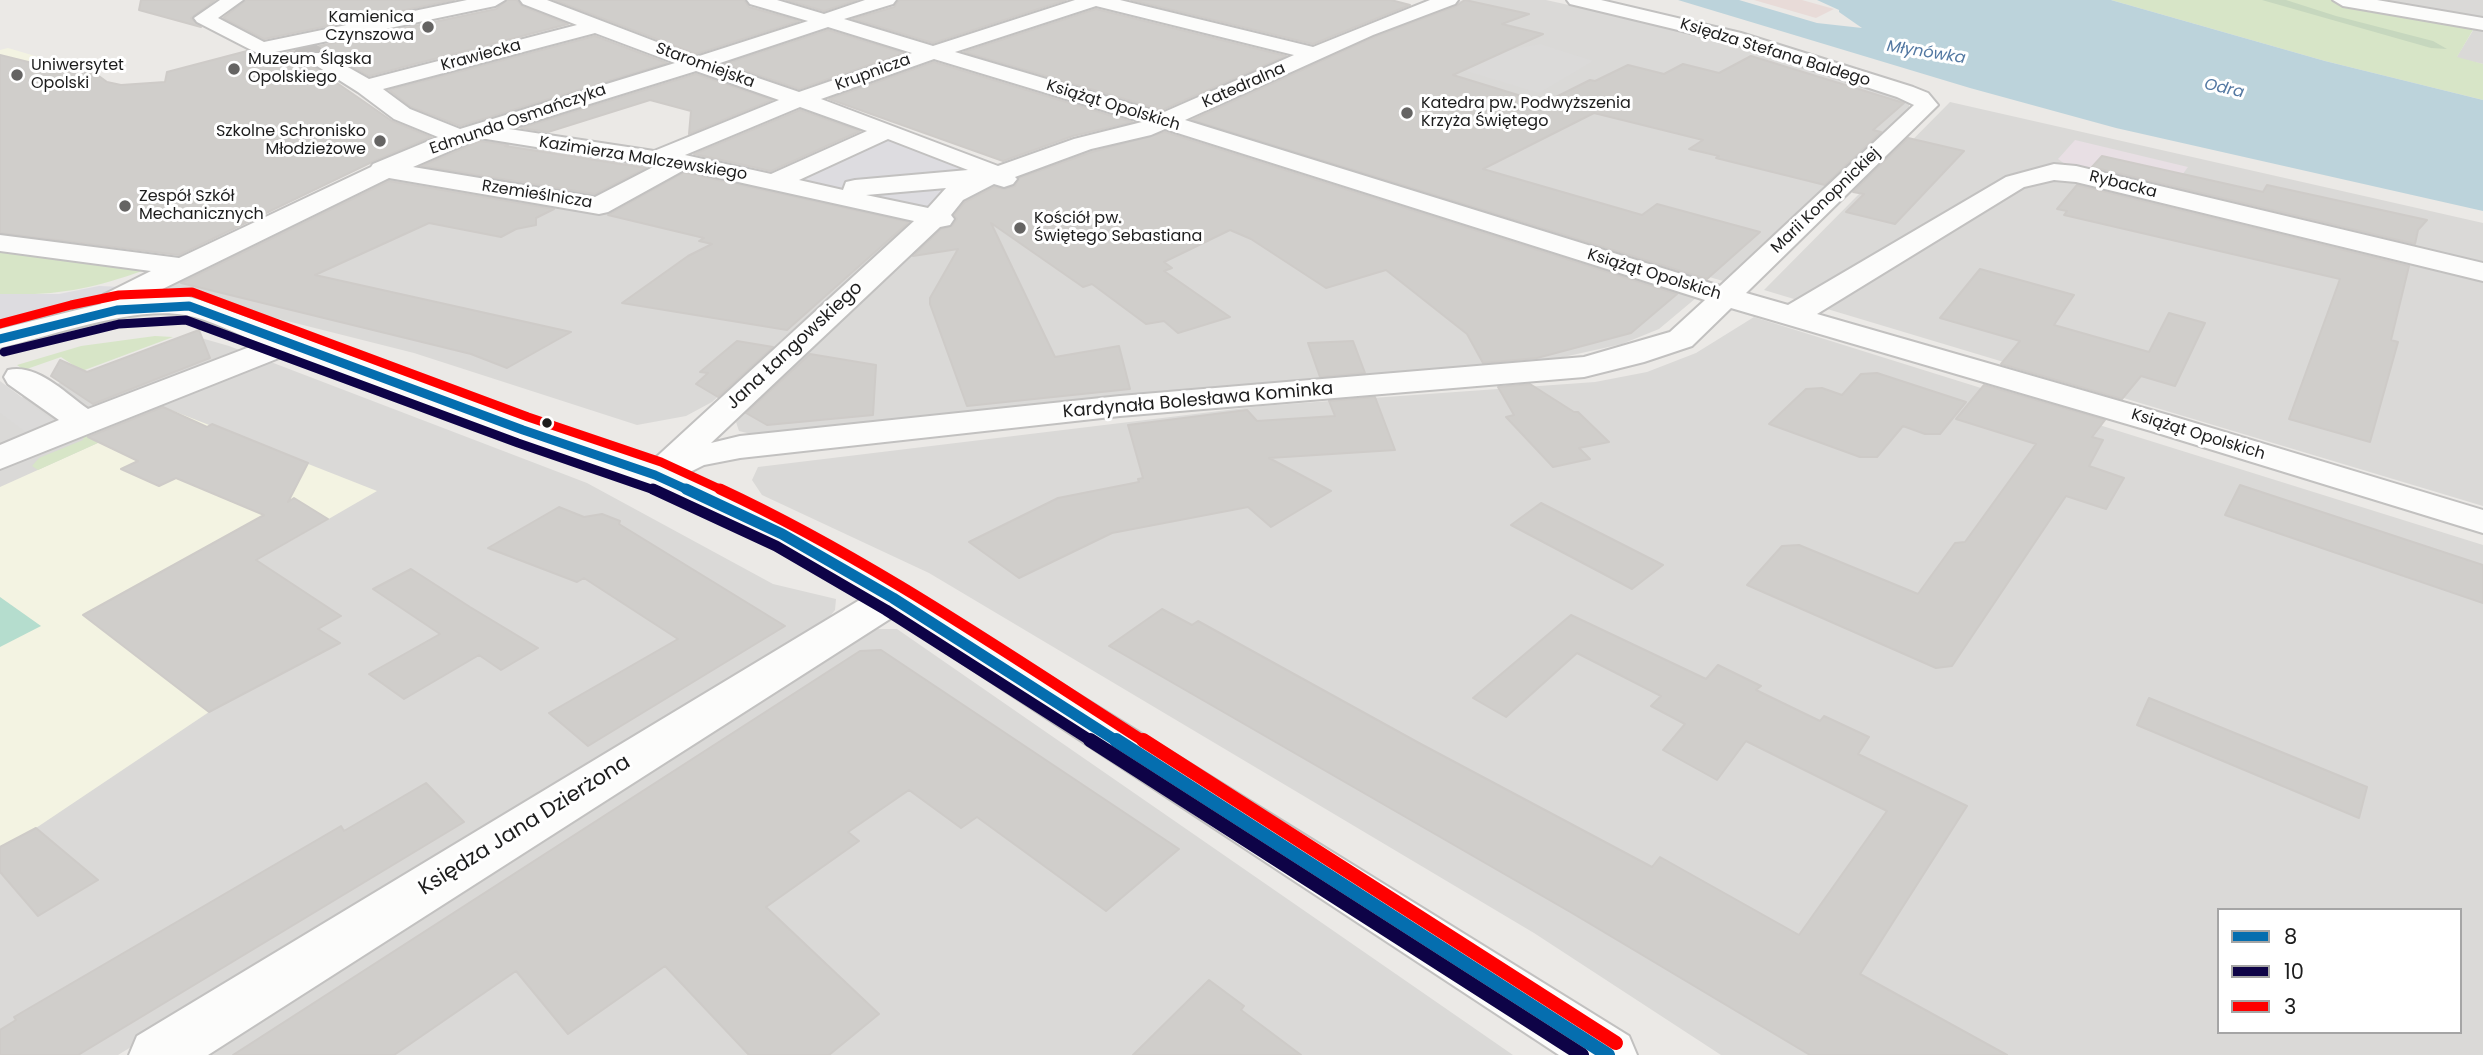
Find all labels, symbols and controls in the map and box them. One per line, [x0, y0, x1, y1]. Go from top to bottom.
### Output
place label: Kamienica Czynszowa [325, 8, 414, 46]
street label: Księdza Stefana Baldego [1678, 15, 1872, 91]
marker: Kamienica Czynszowa [420, 19, 436, 35]
street label: Krawiecka [439, 36, 523, 76]
water label: Młynówka [1885, 37, 1967, 69]
street label: Staromiejska [653, 39, 757, 93]
place label: Muzeum Śląska Opolskiego [248, 50, 372, 88]
street label: Krupnicza [833, 51, 913, 95]
place label: Uniwersytet Opolski [31, 56, 124, 94]
street label: Katedralna [1200, 59, 1288, 113]
marker: Muzeum Śląska Opolskiego [226, 61, 242, 77]
marker: Uniwersytet Opolski [9, 67, 25, 83]
water label: Odra [2202, 75, 2246, 103]
street label: Książąt Opolskich [1044, 77, 1182, 135]
street label: Edmunda Osmańczyka [427, 81, 609, 159]
place label: Katedra pw. Podwyższenia Krzyża Świętego [1421, 94, 1631, 132]
marker: Katedra pw. Podwyższenia Krzyża Świętego [1399, 105, 1415, 121]
place label: Szkolne Schronisko Młodzieżowe [216, 122, 366, 160]
marker: Szkolne Schronisko Młodzieżowe [372, 133, 388, 149]
street label: Kazimierza Malczewskiego [538, 133, 748, 185]
street label: Marii Konopnickiej [1768, 144, 1884, 258]
street label: Rybacka [2087, 167, 2159, 203]
street label: Rzemieślnicza [480, 177, 594, 213]
place label: Zespół Szkół Mechanicznych [139, 187, 264, 225]
marker: Zespół Szkół Mechanicznych [117, 198, 133, 214]
place label: Kościół pw. Świętego Sebastiana [1034, 209, 1202, 247]
marker: Kościół pw. Świętego Sebastiana [1012, 220, 1028, 236]
street label: Książąt Opolskich [1585, 246, 1723, 304]
street label: Jana Łangowskiego [722, 277, 868, 415]
street label: Kardynała Bolesława Kominka [1062, 378, 1334, 424]
street label: Książąt Opolskich [2129, 406, 2267, 464]
unlabelled marker [540, 416, 554, 430]
street label: Księdza Jana Dzierżona [414, 750, 636, 902]
legend [2217, 908, 2462, 1034]
text: 8 [2284, 922, 2297, 951]
text: 10 [2284, 957, 2304, 986]
text: 3 [2284, 992, 2296, 1021]

